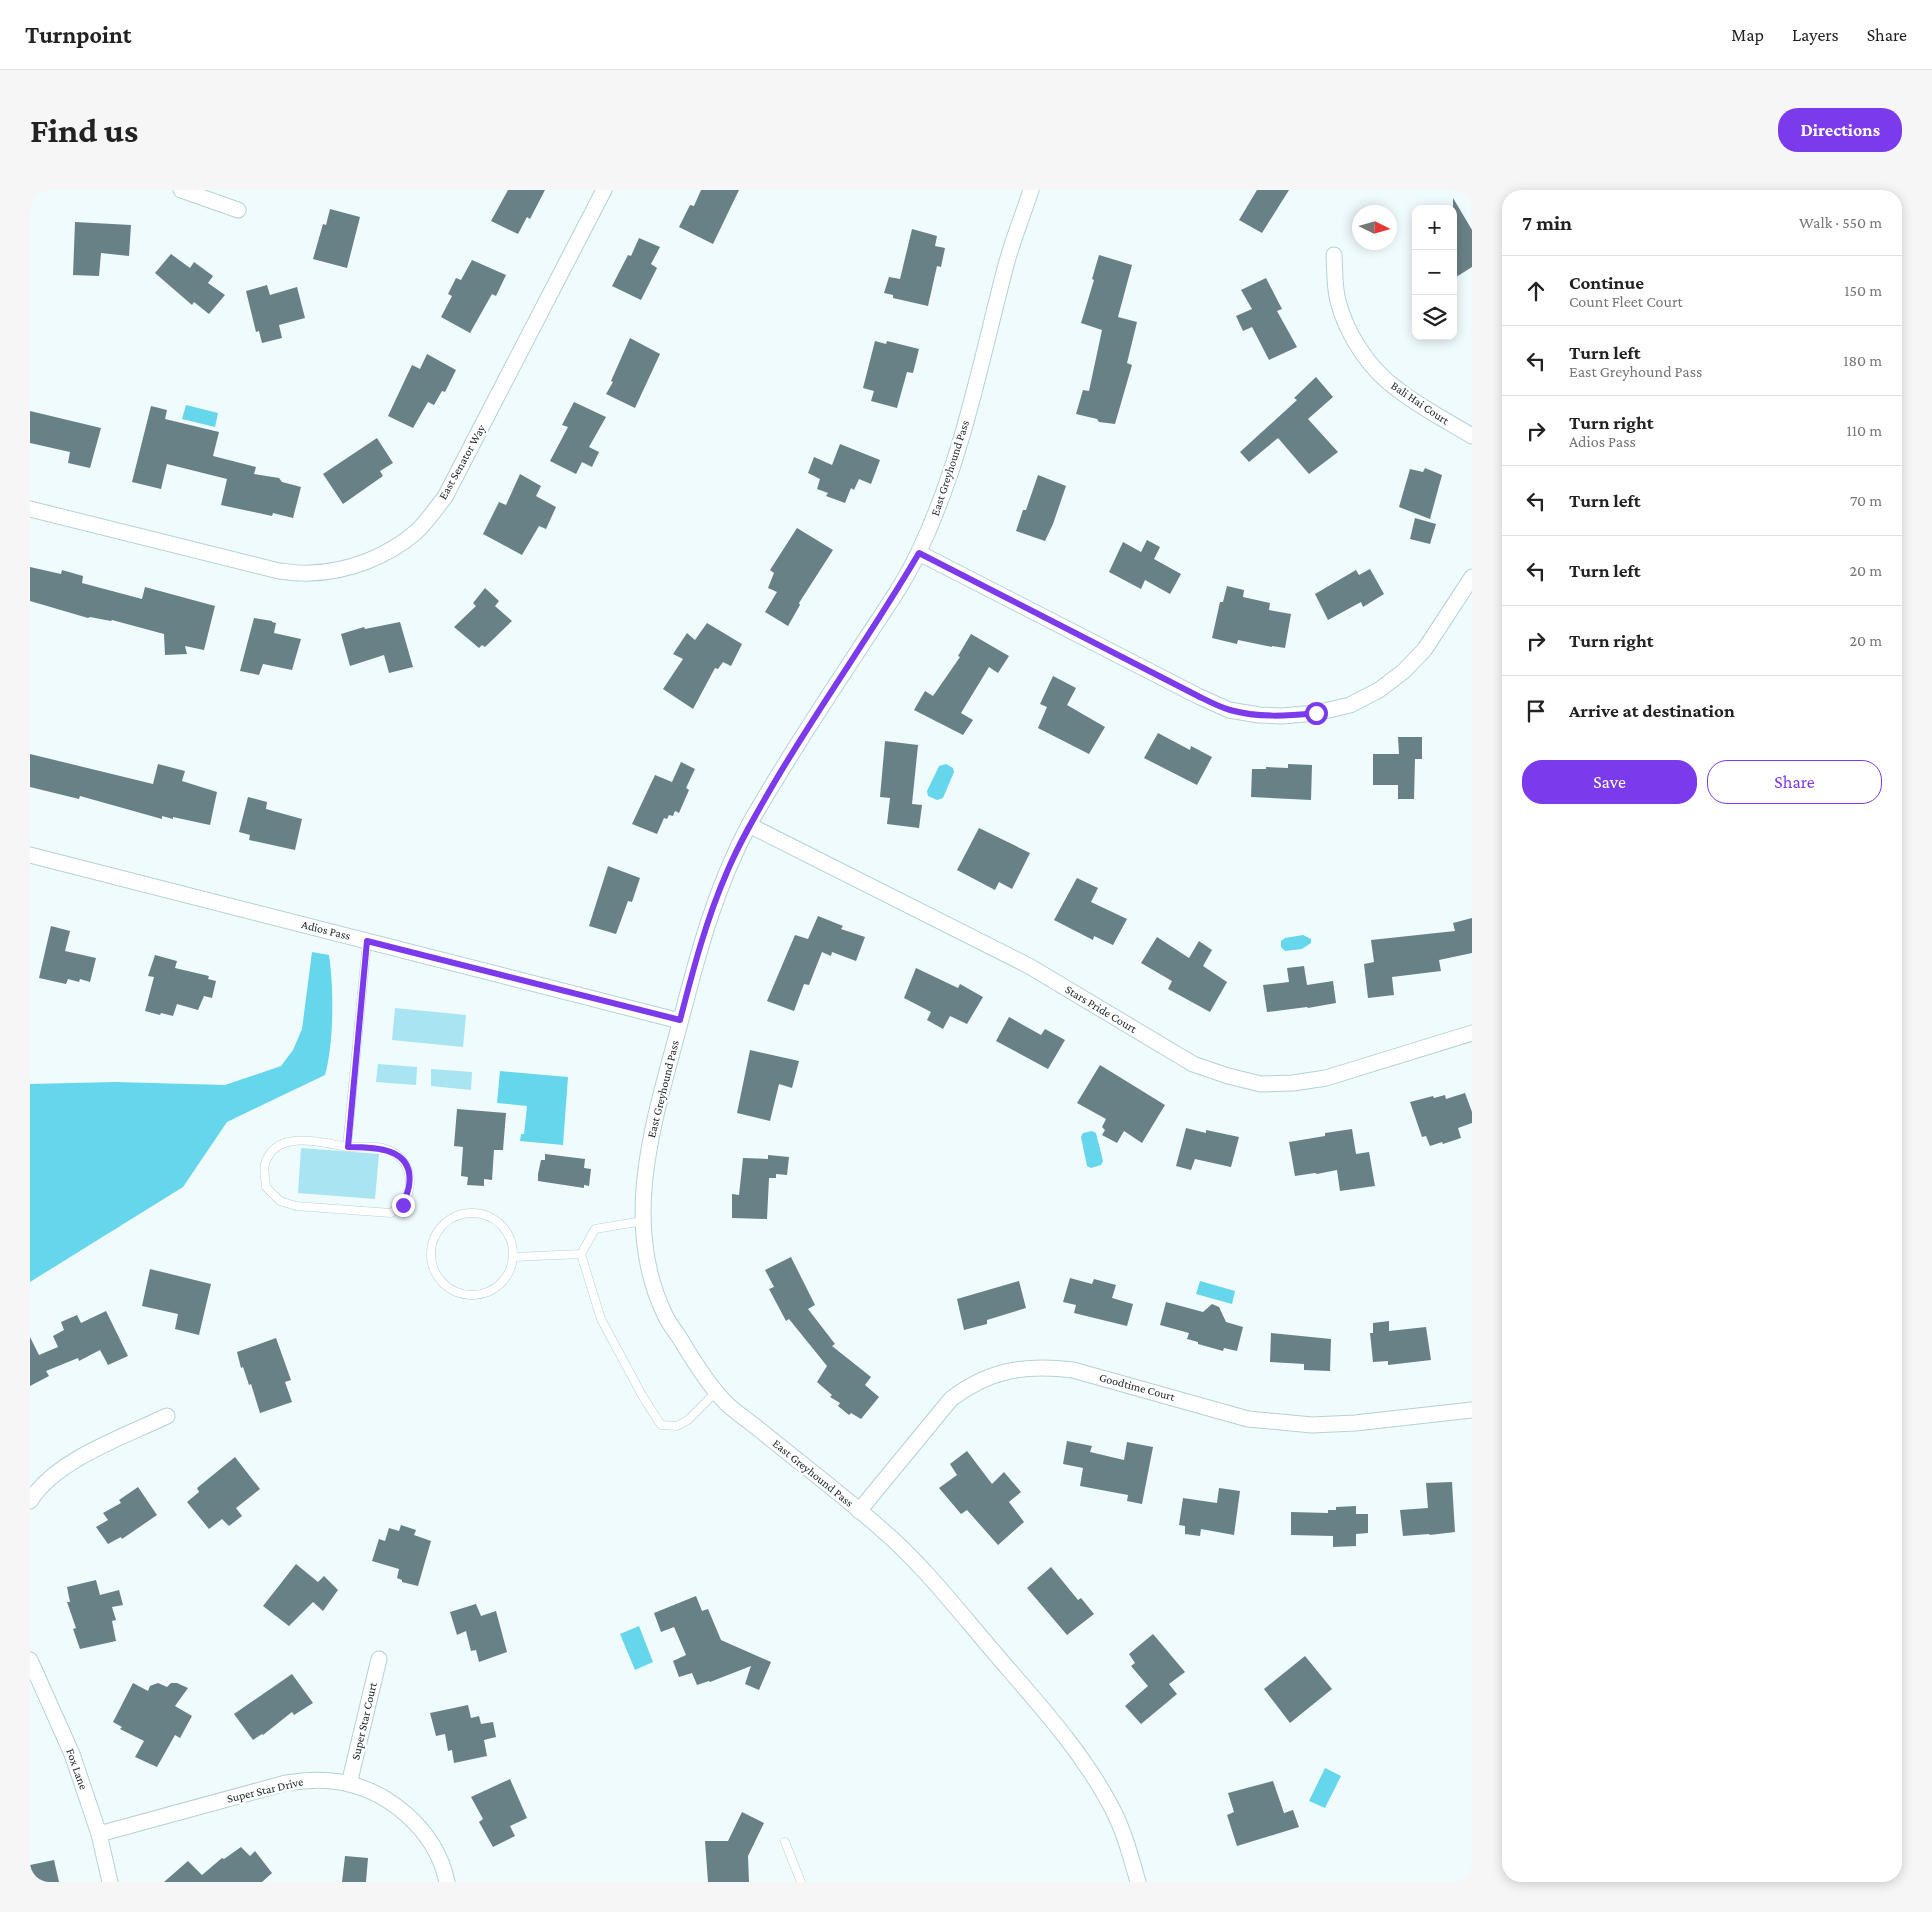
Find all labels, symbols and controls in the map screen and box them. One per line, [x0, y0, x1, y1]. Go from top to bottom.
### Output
text: Turnpoint [25, 21, 131, 48]
text: Map [1731, 25, 1764, 45]
text: Layers [1792, 25, 1839, 45]
text: Share [1867, 25, 1907, 45]
button: Directions [1778, 108, 1902, 152]
text: Find us [30, 111, 138, 150]
north arrow [1352, 205, 1397, 250]
map controls [1412, 205, 1457, 340]
button: + [1412, 205, 1457, 250]
text: 7 min [1522, 211, 1572, 235]
text: Walk · 550 m [1799, 214, 1882, 231]
button: − [1412, 250, 1457, 295]
text: Continue [1569, 272, 1644, 293]
icon: ahead [1522, 277, 1550, 305]
text: 150 m [1844, 282, 1882, 299]
text: Count Fleet Court [1569, 293, 1683, 310]
button: layers [1412, 295, 1457, 340]
text: Turn left [1569, 342, 1641, 363]
icon: left [1522, 347, 1550, 375]
text: 180 m [1843, 352, 1882, 369]
text: East Greyhound Pass [1569, 363, 1702, 380]
street label: Bali Hai Court [1388, 378, 1453, 428]
text: Turn right [1569, 412, 1654, 433]
icon: right [1522, 417, 1550, 445]
street label: East Greyhound Pass [928, 418, 972, 518]
street label: East Senator Way [436, 422, 489, 502]
text: 110 m [1846, 422, 1882, 439]
text: Adios Pass [1569, 433, 1636, 450]
icon: left [1522, 487, 1550, 515]
text: Turn left [1569, 490, 1641, 511]
text: 70 m [1850, 492, 1882, 509]
icon: left [1522, 557, 1550, 585]
text: Turn left [1569, 560, 1641, 581]
text: 20 m [1849, 562, 1882, 579]
icon: right [1522, 627, 1550, 655]
text: Turn right [1569, 630, 1654, 651]
text: 20 m [1849, 632, 1882, 649]
icon: arrive [1522, 697, 1550, 725]
text: Arrive at destination [1569, 700, 1735, 721]
route start [1305, 702, 1328, 725]
button: Save [1522, 760, 1697, 804]
button: Share [1707, 760, 1882, 804]
street label: Adios Pass [300, 917, 352, 943]
street label: Stars Pride Court [1063, 982, 1140, 1036]
street label: East Greyhound Pass [644, 1039, 682, 1139]
route end [392, 1194, 415, 1217]
street label: Goodtime Court [1098, 1370, 1177, 1404]
street label: East Greyhound Pass [770, 1436, 856, 1510]
street label: Super Star Court [348, 1680, 380, 1761]
street label: Fox Lane [63, 1747, 91, 1791]
street label: Super Star Drive [226, 1774, 304, 1806]

